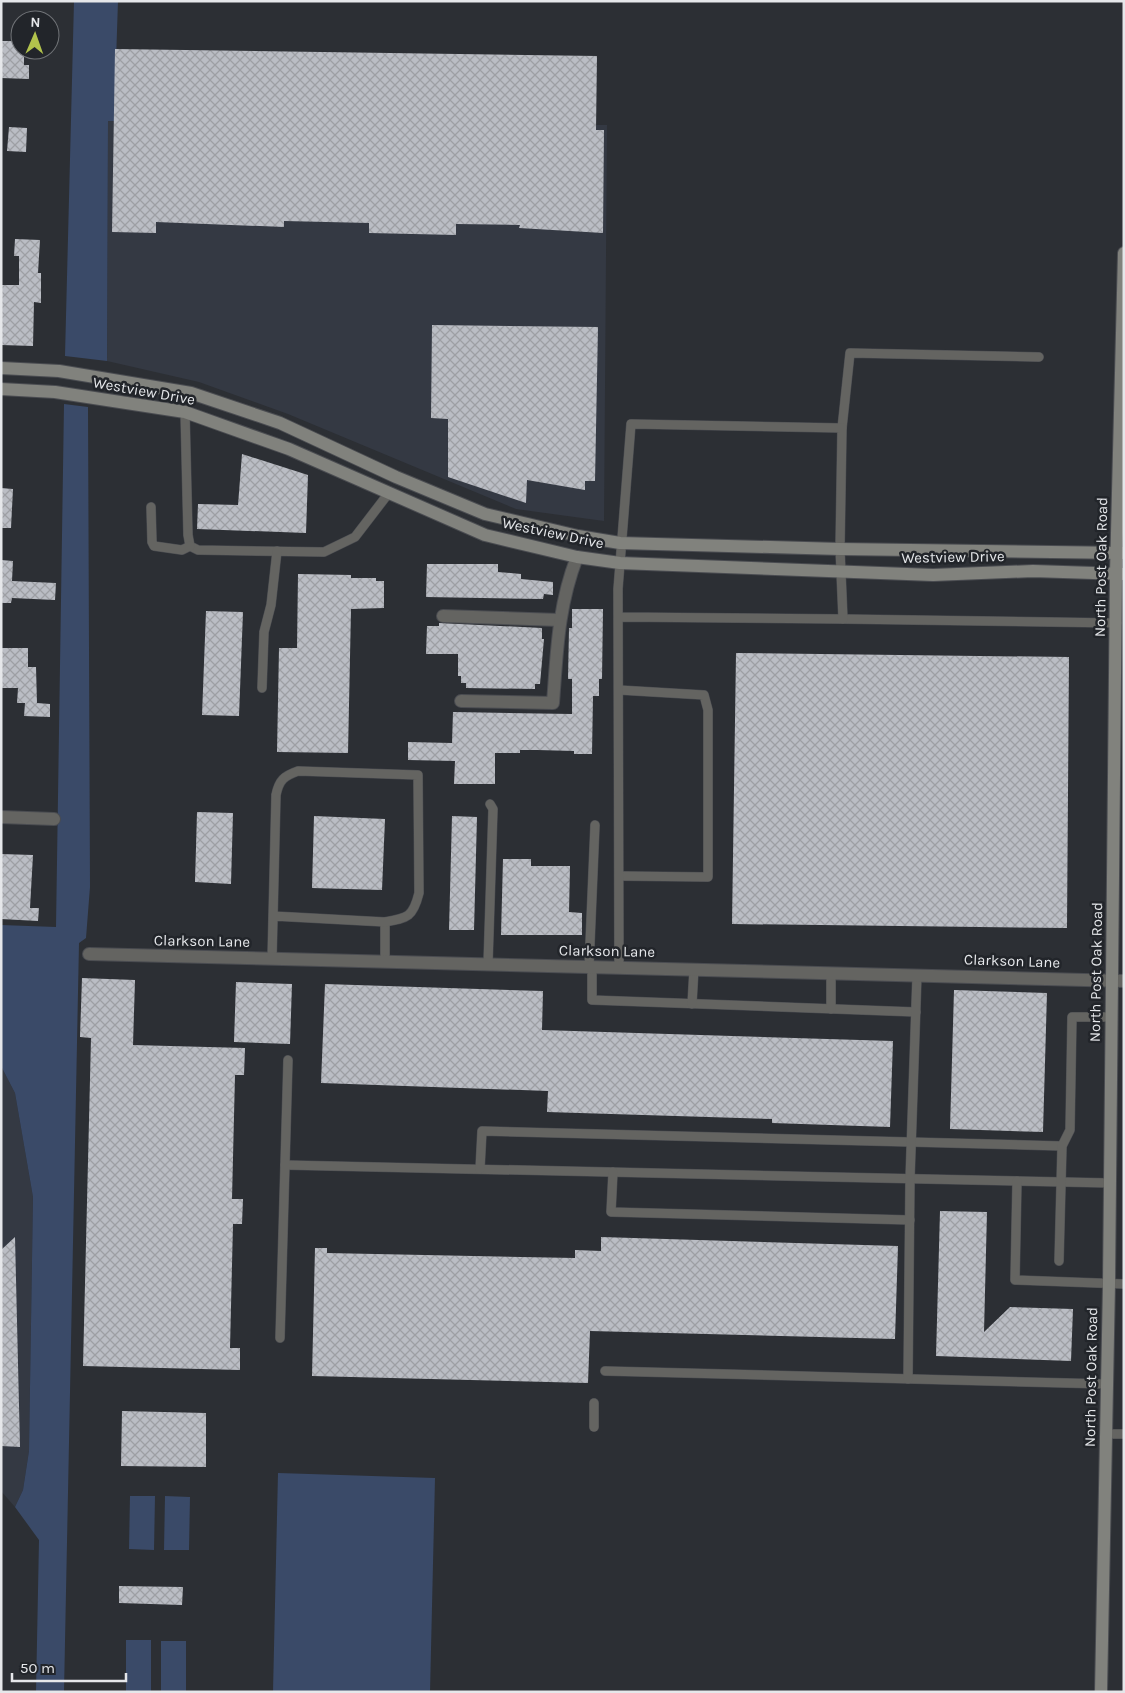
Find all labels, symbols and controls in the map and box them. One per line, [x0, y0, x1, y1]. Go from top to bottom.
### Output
north arrow [10, 10, 60, 60]
text: N [30, 14, 41, 31]
street label: Westview Drive [92, 373, 196, 409]
street label: North Post Oak Road [1091, 497, 1111, 637]
street label: Westview Drive [501, 513, 605, 553]
street label: Westview Drive [901, 547, 1005, 567]
street label: North Post Oak Road [1086, 902, 1106, 1042]
street label: Clarkson Lane [154, 931, 250, 951]
street label: Clarkson Lane [559, 941, 655, 961]
street label: Clarkson Lane [964, 950, 1060, 972]
street label: North Post Oak Road [1081, 1307, 1101, 1447]
scale bar [12, 1650, 126, 1682]
text: 50 m [20, 1659, 55, 1677]

